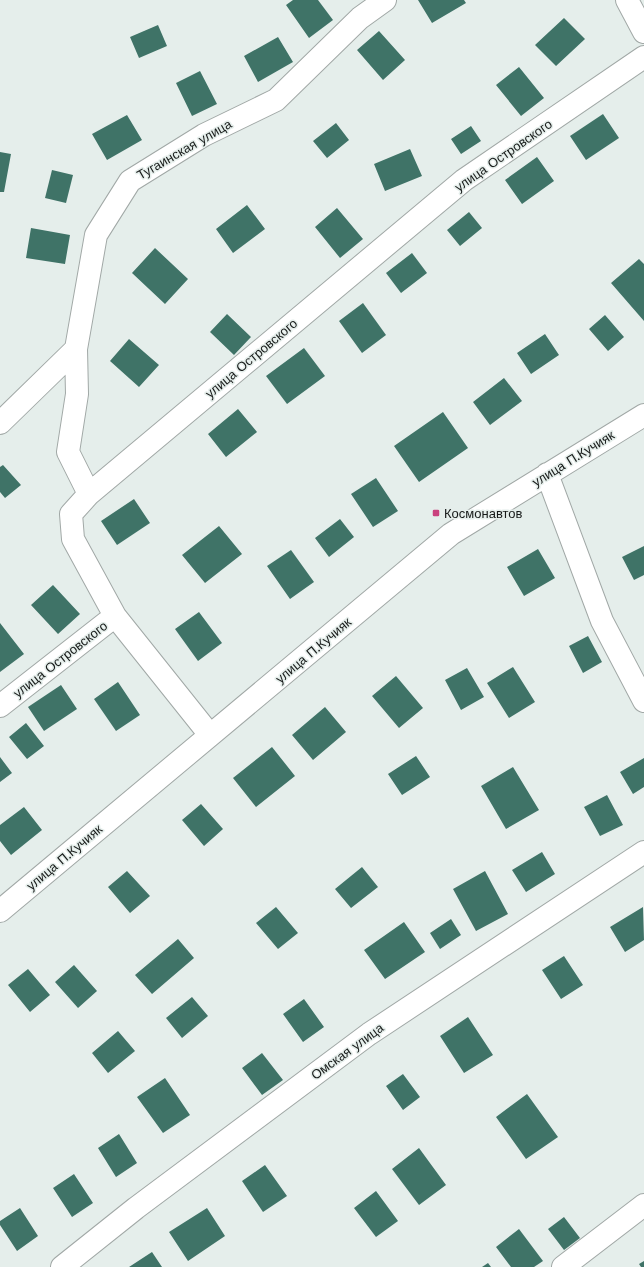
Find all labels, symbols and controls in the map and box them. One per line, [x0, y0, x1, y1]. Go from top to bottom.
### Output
street label: Тугаинская улица [134, 116, 235, 183]
street label: улица Островского [452, 116, 555, 195]
street label: улица Островского [202, 316, 300, 401]
street label: улица П.Кучияк [530, 427, 617, 490]
place label: Космонавтов [444, 506, 523, 521]
marker: Космонавтов [431, 508, 441, 518]
street label: улица П.Кучияк [273, 614, 354, 686]
street label: улица Островского [10, 618, 110, 701]
street label: улица П.Кучияк [24, 821, 105, 893]
street label: Омская улица [308, 1020, 387, 1083]

